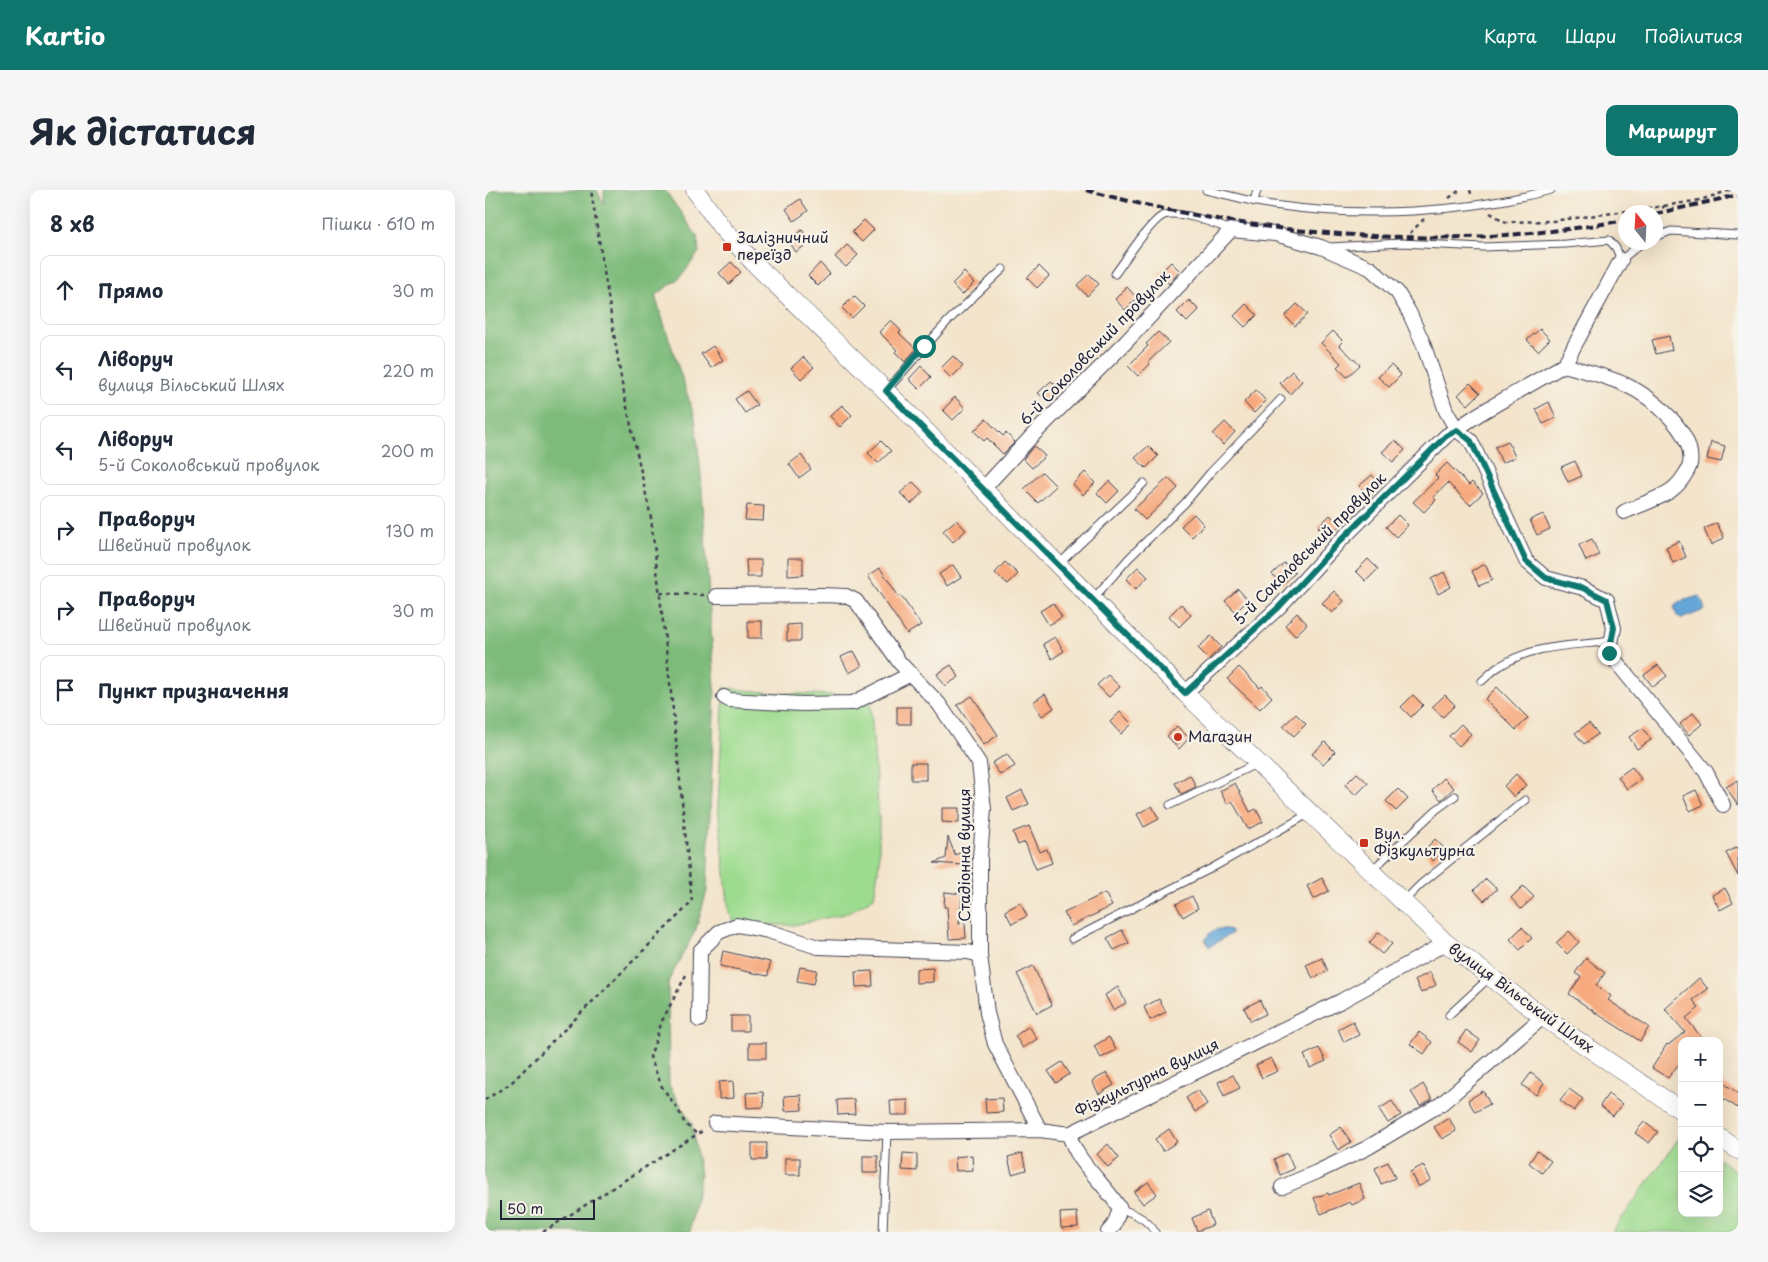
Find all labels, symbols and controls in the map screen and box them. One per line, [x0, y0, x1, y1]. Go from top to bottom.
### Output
text: Kartio [25, 17, 105, 53]
text: Карта [1484, 22, 1537, 49]
text: Шари [1565, 22, 1617, 49]
text: Поділитися [1645, 22, 1743, 49]
text: Як дістатися [30, 104, 256, 157]
button: Маршрут [1606, 105, 1738, 156]
north arrow [1618, 205, 1663, 250]
text: 8 хв [50, 207, 94, 239]
text: Пішки · 610 m [322, 211, 435, 235]
place label: Залізничний переїзд [736, 225, 829, 265]
marker: Залізничний переїзд [721, 241, 733, 253]
street label: 6-й Соколовський провулок [1013, 264, 1175, 430]
icon: ahead [51, 276, 79, 304]
text: Прямо [98, 276, 163, 304]
text: 30 m [392, 278, 434, 302]
route start [913, 335, 936, 358]
text: Ліворуч [98, 344, 174, 372]
icon: left [51, 356, 79, 384]
text: 220 m [383, 358, 434, 382]
text: вулиця Вільський Шлях [98, 372, 284, 396]
text: Ліворуч [98, 424, 174, 452]
icon: left [51, 436, 79, 464]
text: 200 m [381, 438, 434, 462]
text: 5-й Соколовський провулок [98, 452, 320, 476]
street label: 5-й Соколовський провулок [1227, 466, 1391, 630]
text: Праворуч [98, 504, 195, 532]
icon: right [51, 516, 79, 544]
text: 130 m [386, 518, 434, 542]
text: Швейний провулок [98, 532, 251, 556]
text: Праворуч [98, 584, 195, 612]
icon: right [51, 596, 79, 624]
text: 30 m [392, 598, 434, 622]
text: Швейний провулок [98, 612, 251, 636]
route end [1598, 642, 1621, 665]
icon: arrive [51, 676, 79, 704]
text: Пункт призначення [98, 676, 289, 704]
place label: Магазин [1188, 724, 1252, 747]
marker: Магазин [1172, 731, 1184, 743]
street label: Стадіонна вулиця [952, 788, 975, 922]
place label: Вул. Фізкультурна [1374, 821, 1476, 861]
marker: Вул. Фізкультурна [1358, 837, 1370, 849]
street label: вулиця Вільський Шлях [1444, 936, 1599, 1058]
street label: Фізкультурна вулиця [1070, 1032, 1222, 1122]
map controls [1678, 1037, 1723, 1217]
button: + [1678, 1037, 1723, 1082]
button: − [1678, 1082, 1723, 1127]
button: locate [1678, 1127, 1723, 1172]
button: layers [1678, 1172, 1723, 1217]
scale bar [500, 1197, 595, 1220]
text: 50 m [507, 1198, 543, 1219]

